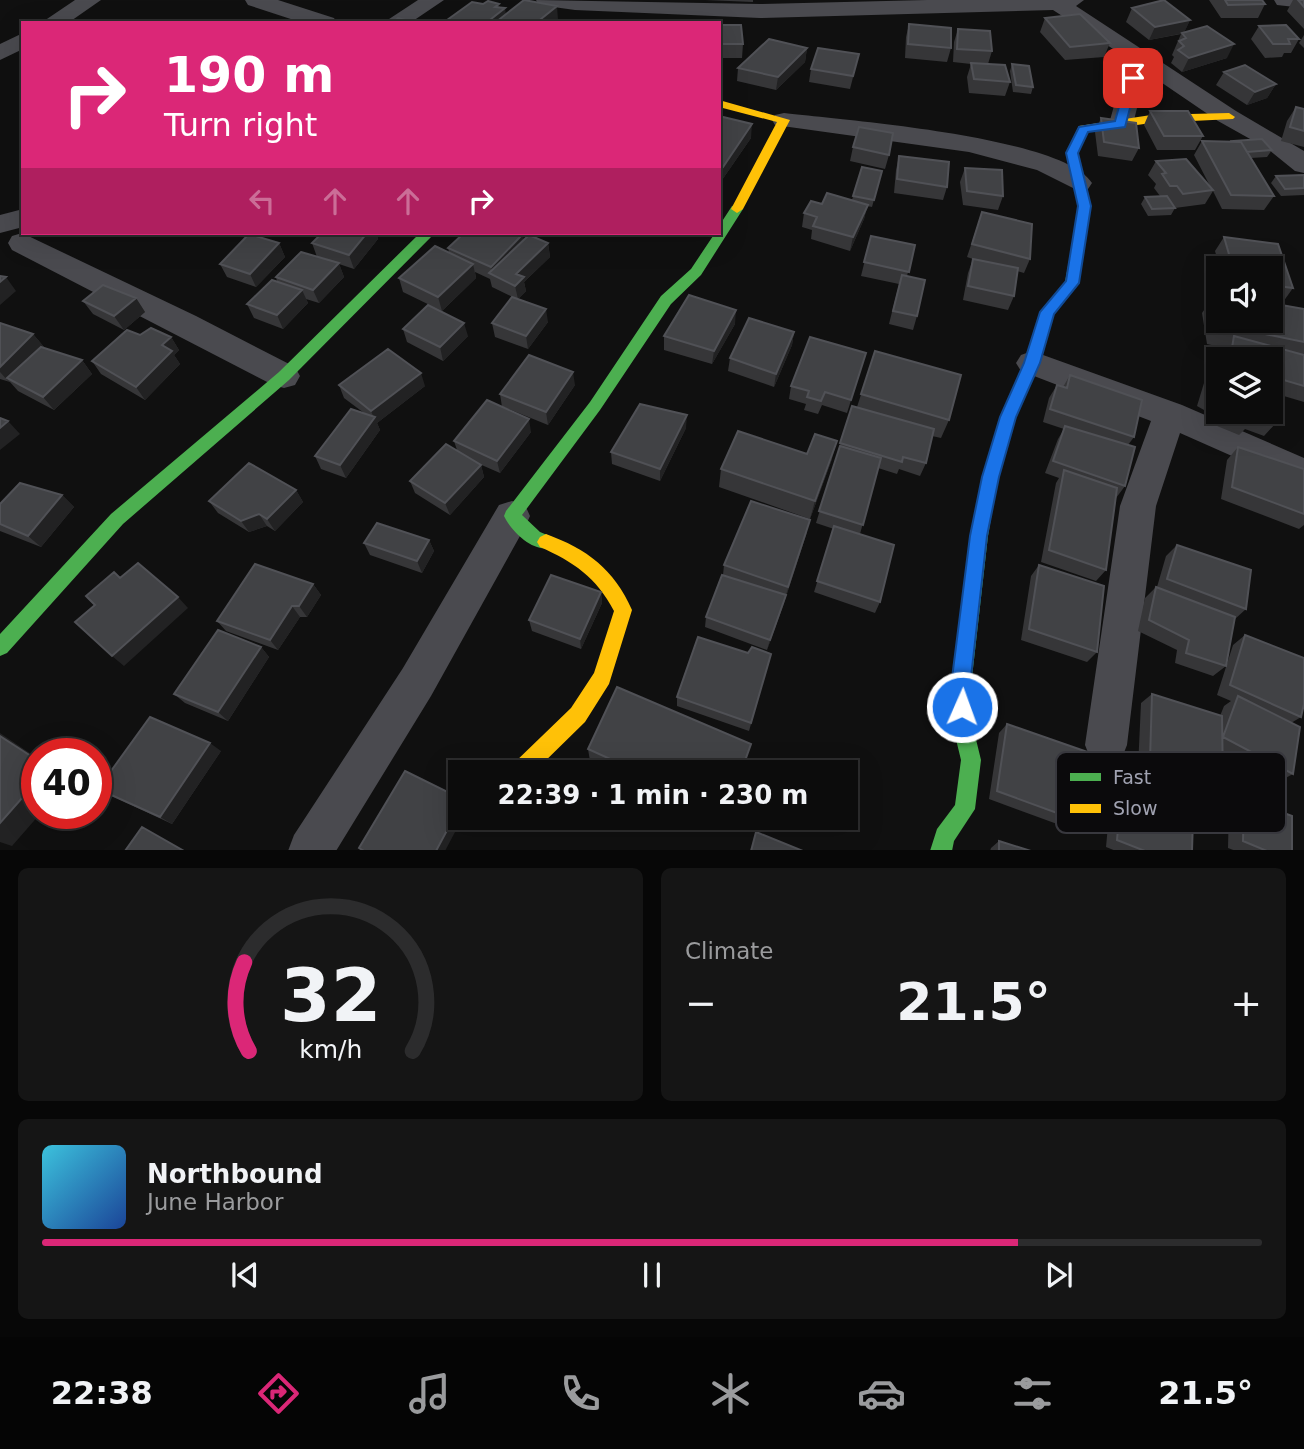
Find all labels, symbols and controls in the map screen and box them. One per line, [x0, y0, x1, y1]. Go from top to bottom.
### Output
text: 190 m [164, 47, 334, 104]
pin [1103, 48, 1163, 108]
icon: right [49, 49, 140, 140]
icon: arrive [1114, 59, 1152, 97]
text: Turn right [164, 106, 317, 144]
icon: left [243, 182, 281, 220]
icon: ahead [316, 182, 354, 220]
icon: ahead [389, 182, 427, 220]
icon: right [462, 182, 500, 220]
map controls [1206, 256, 1283, 424]
button: sound [1206, 256, 1283, 333]
button: layers [1206, 347, 1283, 424]
position arrow [925, 670, 999, 744]
speed limit sign: 40 [21, 738, 112, 829]
legend [1056, 752, 1286, 833]
text: Fast [1113, 766, 1151, 788]
text: 22:39 · 1 min · 230 m [498, 780, 808, 810]
text: Slow [1113, 797, 1158, 819]
text: Climate [685, 938, 774, 964]
text: 32 [280, 953, 381, 1038]
text: 21.5° [896, 972, 1051, 1032]
text: − [685, 981, 717, 1025]
text: + [1230, 981, 1262, 1025]
text: km/h [299, 1034, 362, 1063]
text: Northbound [147, 1159, 323, 1189]
text: June Harbor [147, 1189, 283, 1215]
icon: previous [226, 1256, 264, 1294]
icon: pause [633, 1256, 671, 1294]
icon: next [1040, 1256, 1078, 1294]
icon: directions [254, 1369, 303, 1418]
icon: music [405, 1369, 454, 1418]
icon: phone [556, 1369, 605, 1418]
icon: climate [706, 1369, 755, 1418]
icon: car [857, 1369, 906, 1418]
icon: filters [1008, 1369, 1057, 1418]
text: 22:38 [51, 1374, 153, 1412]
text: 21.5° [1158, 1374, 1253, 1412]

